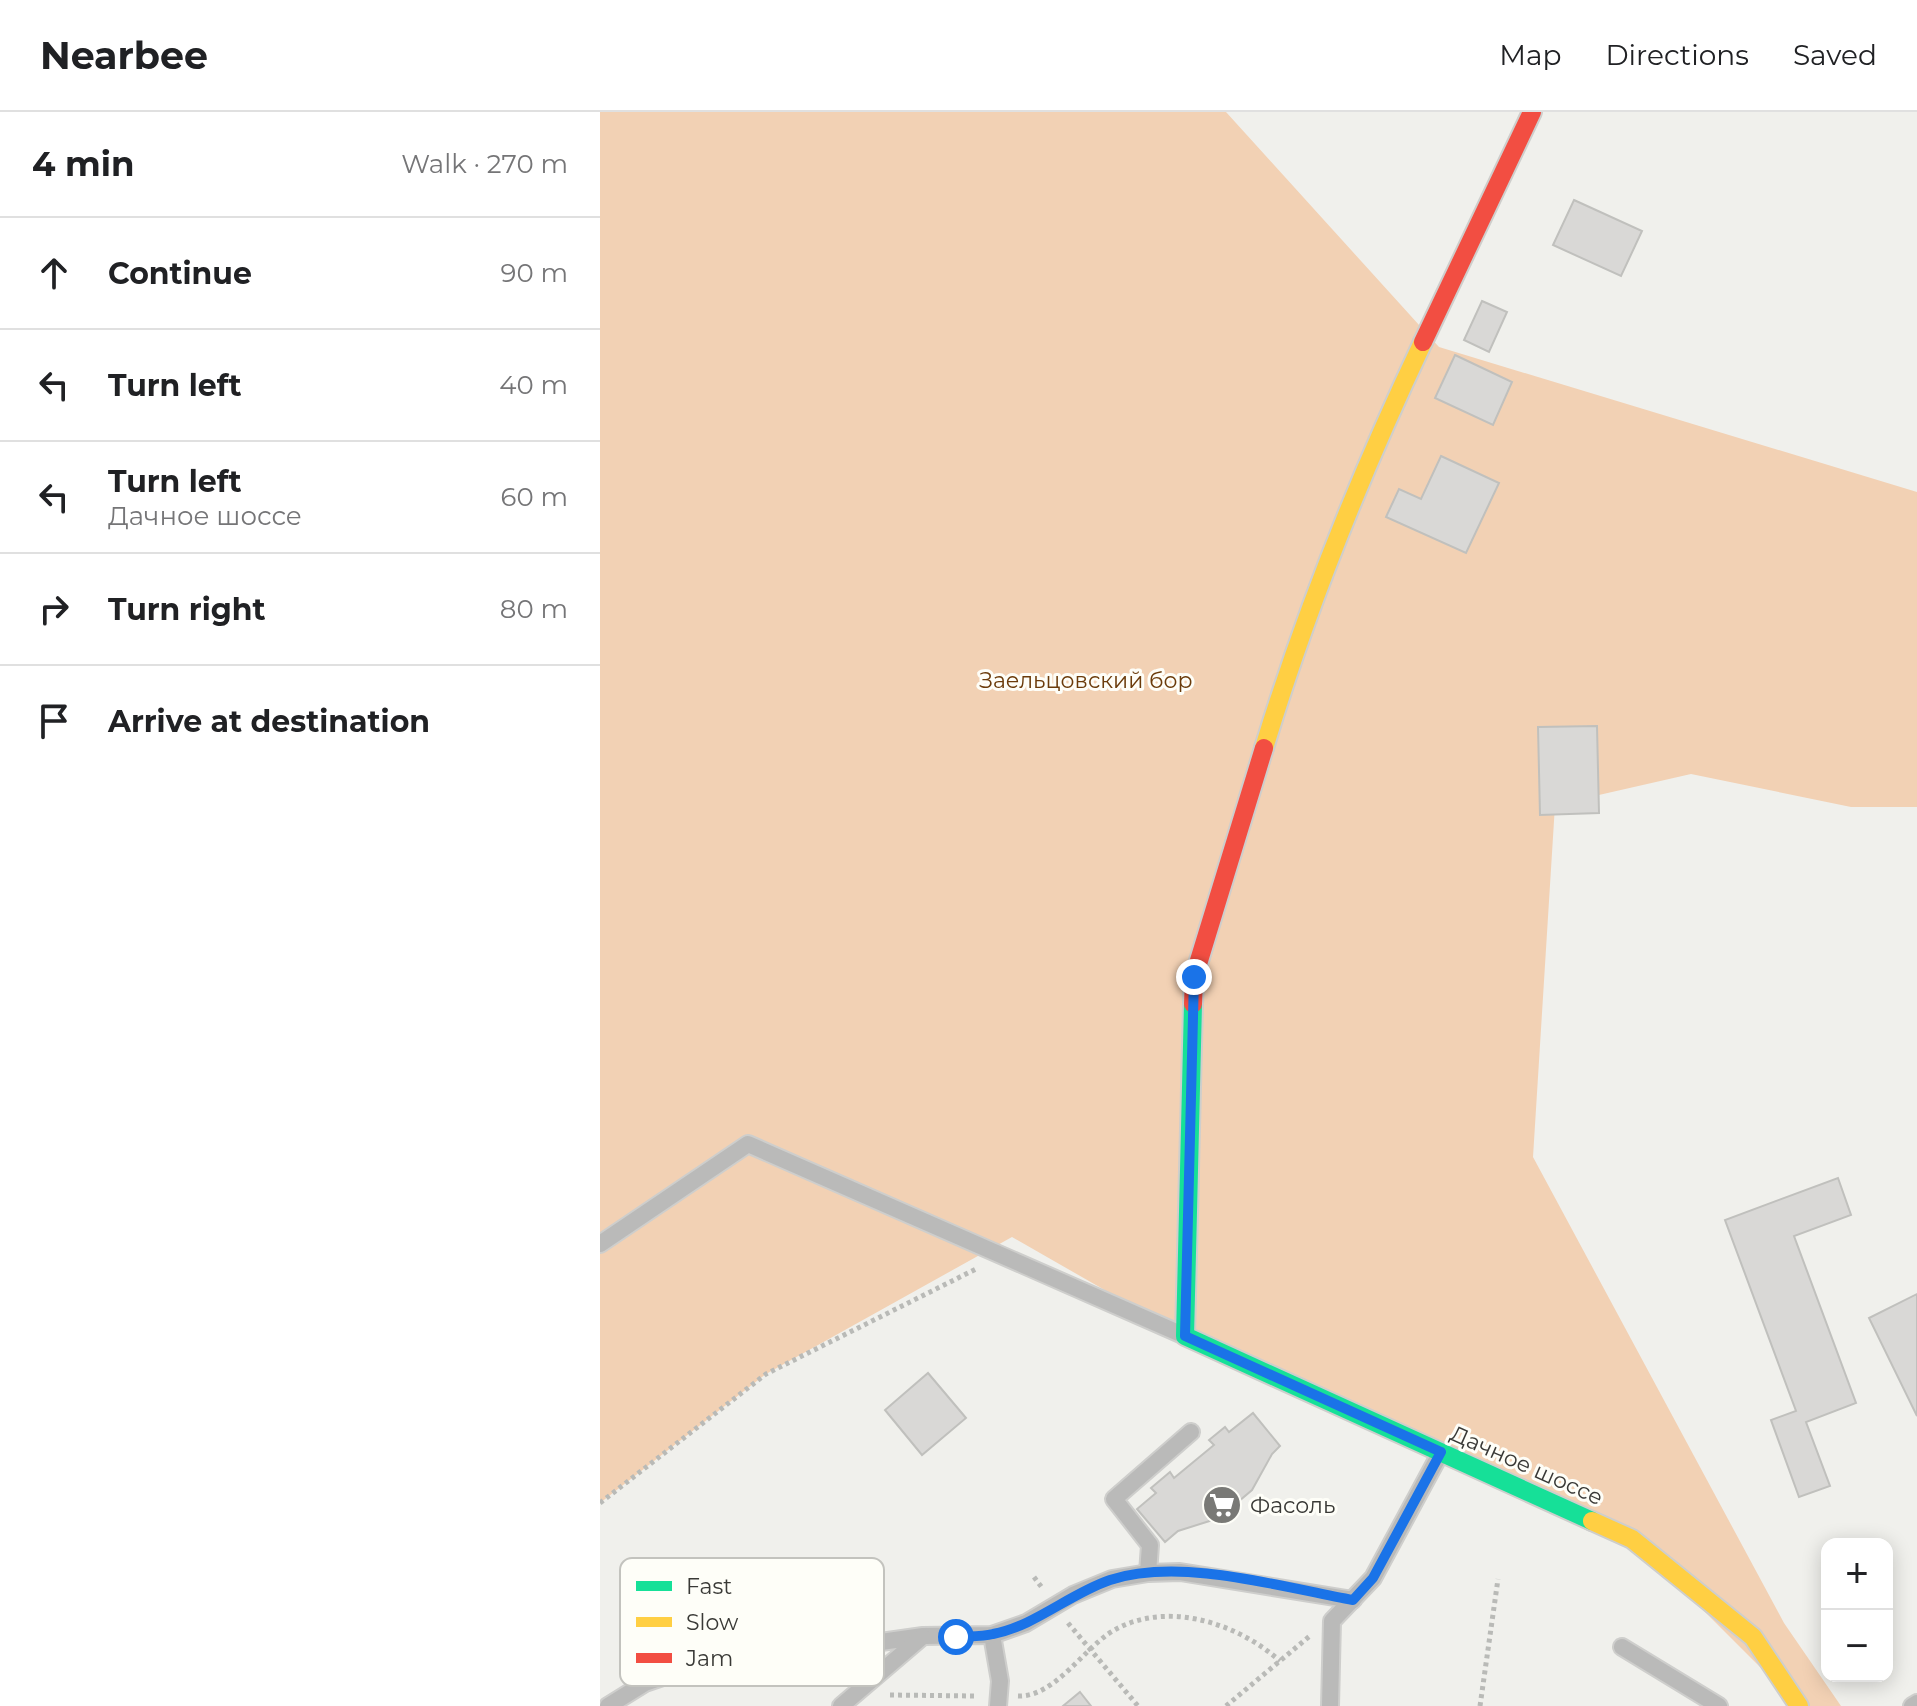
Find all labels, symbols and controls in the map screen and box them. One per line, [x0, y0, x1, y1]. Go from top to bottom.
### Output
text: Nearbee [40, 32, 208, 79]
text: Map [1499, 38, 1561, 72]
text: Directions [1605, 38, 1749, 72]
text: Saved [1793, 38, 1877, 72]
text: 4 min [32, 143, 134, 185]
text: Walk · 270 m [401, 148, 568, 180]
icon: ahead [32, 251, 76, 295]
text: Continue [108, 255, 252, 292]
text: 90 m [501, 257, 568, 289]
icon: left [32, 363, 76, 407]
text: Turn left [108, 367, 241, 404]
text: 40 m [499, 369, 568, 401]
text: Turn left [108, 463, 241, 500]
icon: left [32, 475, 76, 519]
text: 60 m [501, 481, 568, 513]
text: Дачное шоссе [108, 500, 302, 532]
icon: right [32, 587, 76, 631]
text: Turn right [108, 591, 265, 628]
text: 80 m [500, 593, 568, 625]
park label: Заельцовский бор [979, 667, 1193, 694]
icon: arrive [32, 699, 76, 743]
text: Arrive at destination [108, 703, 430, 740]
route end [1176, 959, 1212, 995]
street label: Дачное шоссе [1446, 1420, 1607, 1511]
supermarket icon: Фасоль [1201, 1484, 1243, 1526]
place label: Фасоль [1250, 1492, 1335, 1519]
map controls [1821, 1538, 1893, 1682]
button: + [1821, 1538, 1893, 1610]
legend [620, 1558, 884, 1686]
text: Fast [686, 1573, 732, 1600]
text: Slow [686, 1609, 739, 1636]
button: − [1821, 1610, 1893, 1682]
route start [938, 1619, 974, 1655]
text: Jam [685, 1645, 733, 1672]

